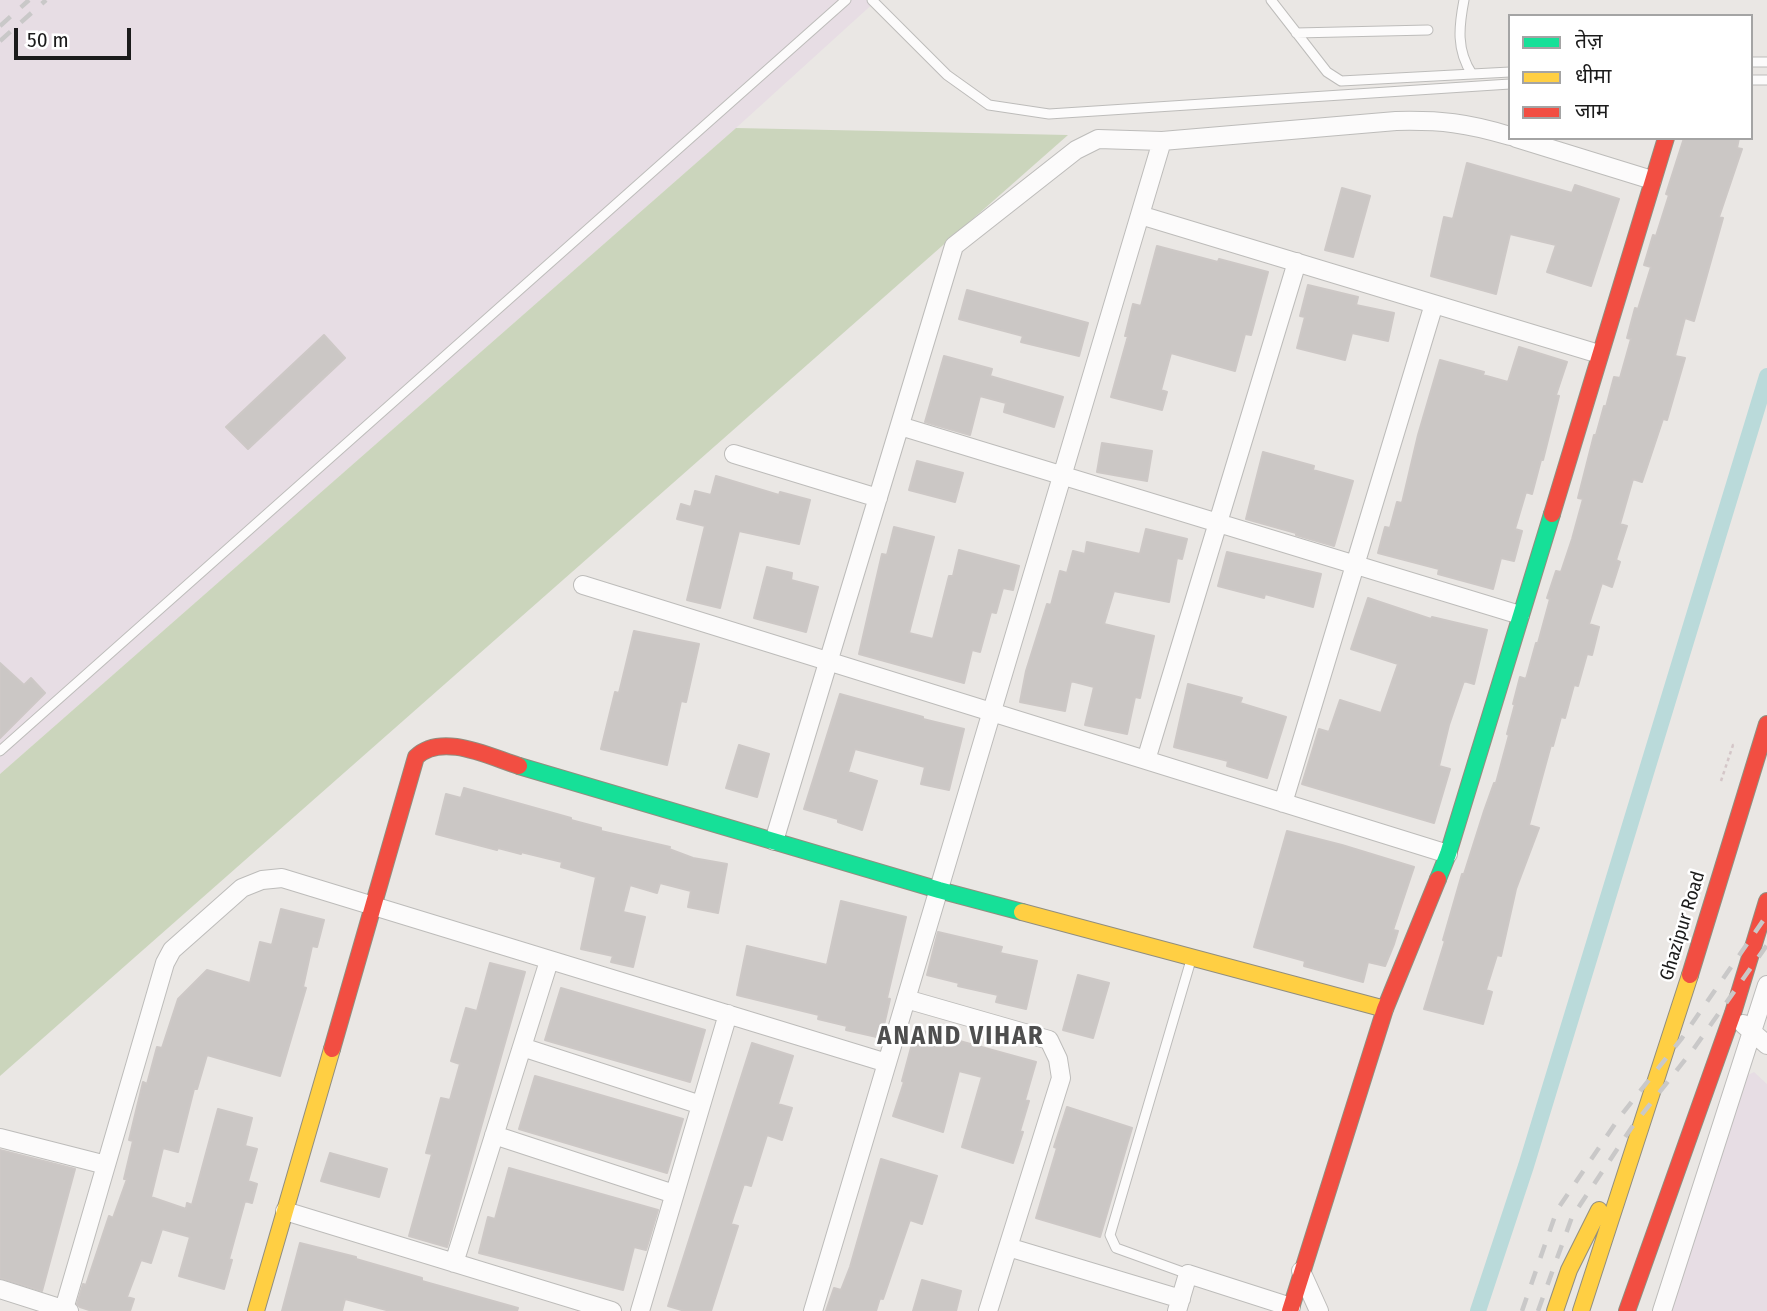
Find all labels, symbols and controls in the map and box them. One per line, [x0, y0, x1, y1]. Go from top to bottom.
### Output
scale bar [18, 14, 135, 58]
legend [1508, 14, 1753, 140]
text: 50 m [27, 27, 69, 53]
text: तेज़ [1575, 28, 1603, 54]
text: धीमा [1575, 63, 1611, 89]
text: जाम [1575, 98, 1609, 124]
street label: Ghazipur Road [1656, 869, 1710, 983]
district label: ANAND VIHAR [879, 1021, 1043, 1053]

